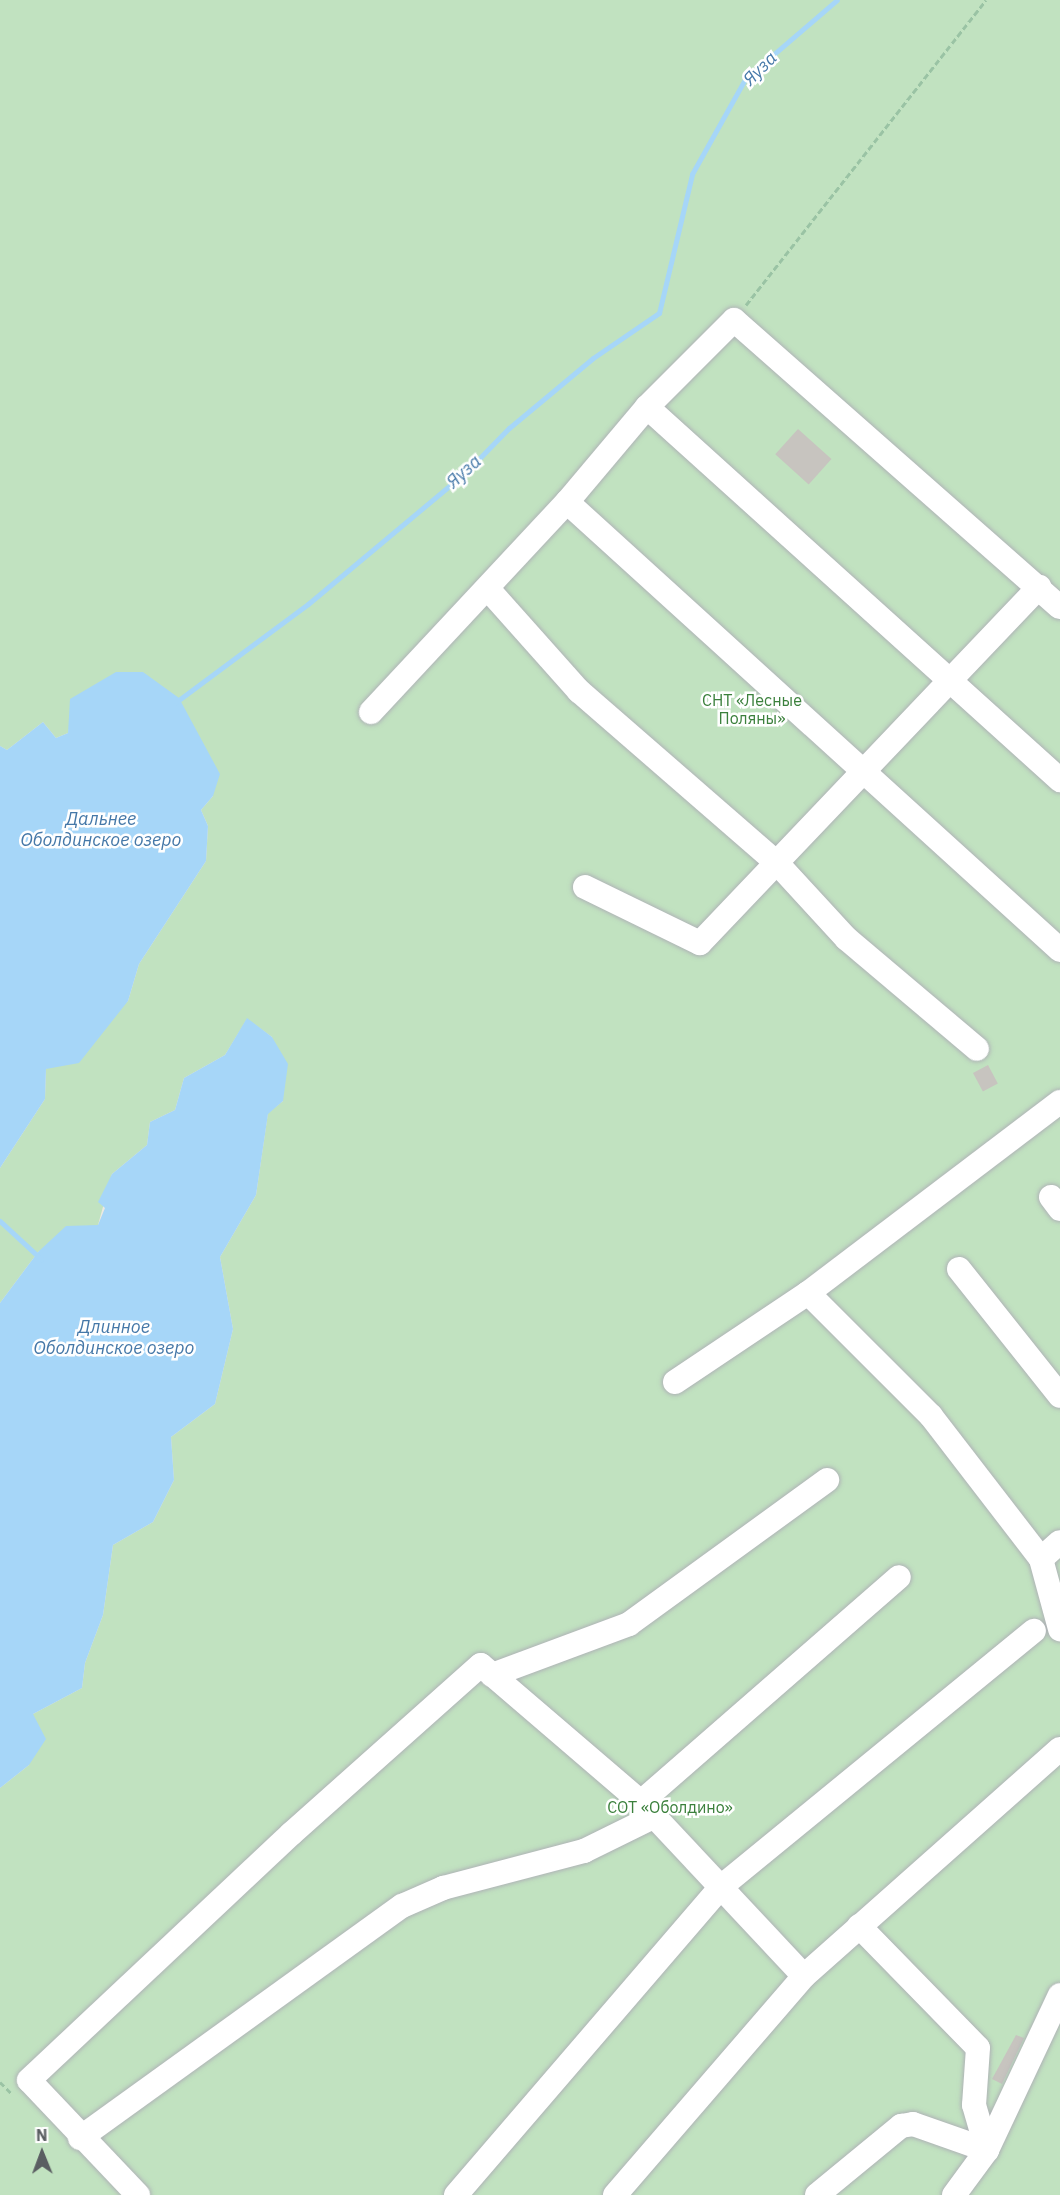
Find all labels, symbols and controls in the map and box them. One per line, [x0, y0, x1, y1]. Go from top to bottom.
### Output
water label: Яуза [739, 48, 781, 90]
water label: Яуза [442, 451, 486, 493]
park label: СНТ «Лесные Поляны» [702, 690, 802, 728]
water label: Дальнее Оболдинское озеро [21, 809, 181, 852]
water label: Длинное Оболдинское озеро [34, 1317, 194, 1360]
park label: СОТ «Оболдино» [607, 1797, 733, 1817]
north arrow [12, 2123, 72, 2183]
text: N [36, 2125, 48, 2145]

